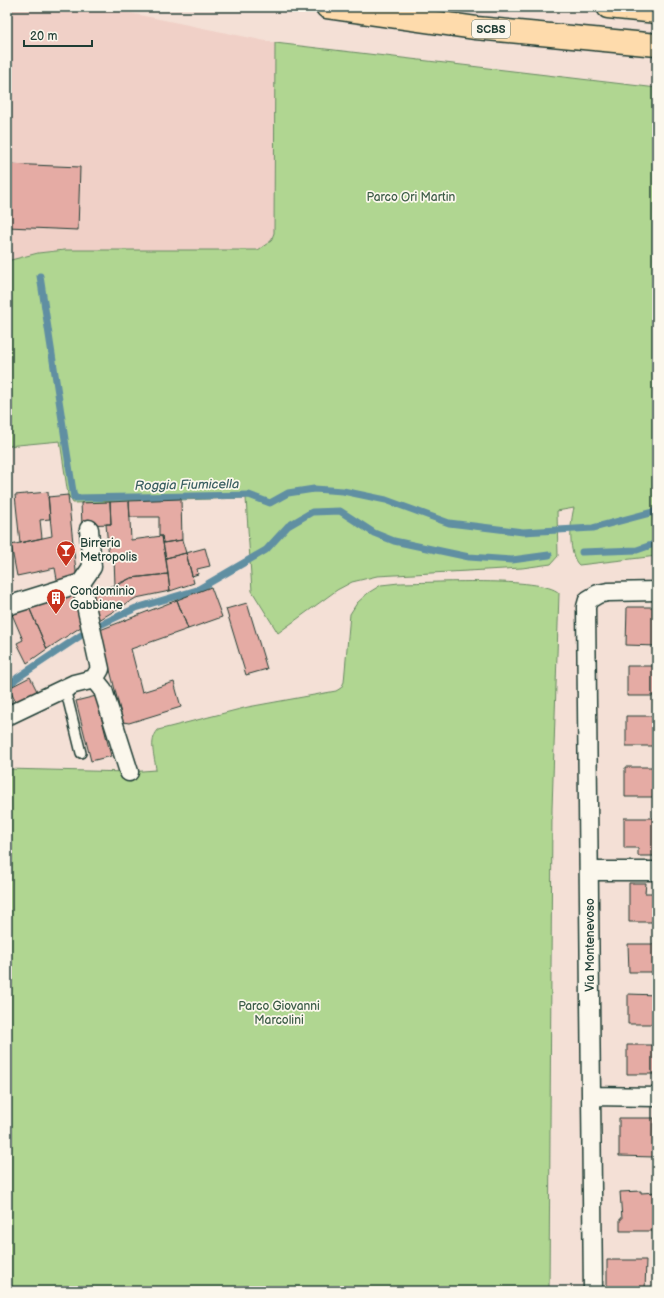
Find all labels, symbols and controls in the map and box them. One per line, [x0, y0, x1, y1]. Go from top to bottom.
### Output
road number: SCBS [472, 20, 510, 38]
scale bar [24, 22, 92, 48]
text: 20 m [30, 29, 57, 44]
park label: Parco Ori Martin [367, 190, 456, 205]
water label: Roggia Fiumicella [135, 476, 239, 494]
place label: Birreria Metropolis [80, 536, 137, 565]
bar icon: Birreria Metropolis [55, 539, 77, 567]
place label: Condominio Gabbiane [70, 584, 135, 613]
building icon: Condominio Gabbiane [45, 587, 67, 615]
street label: Via Montenevoso [583, 898, 598, 992]
park label: Parco Giovanni Marcolini [238, 999, 320, 1028]

